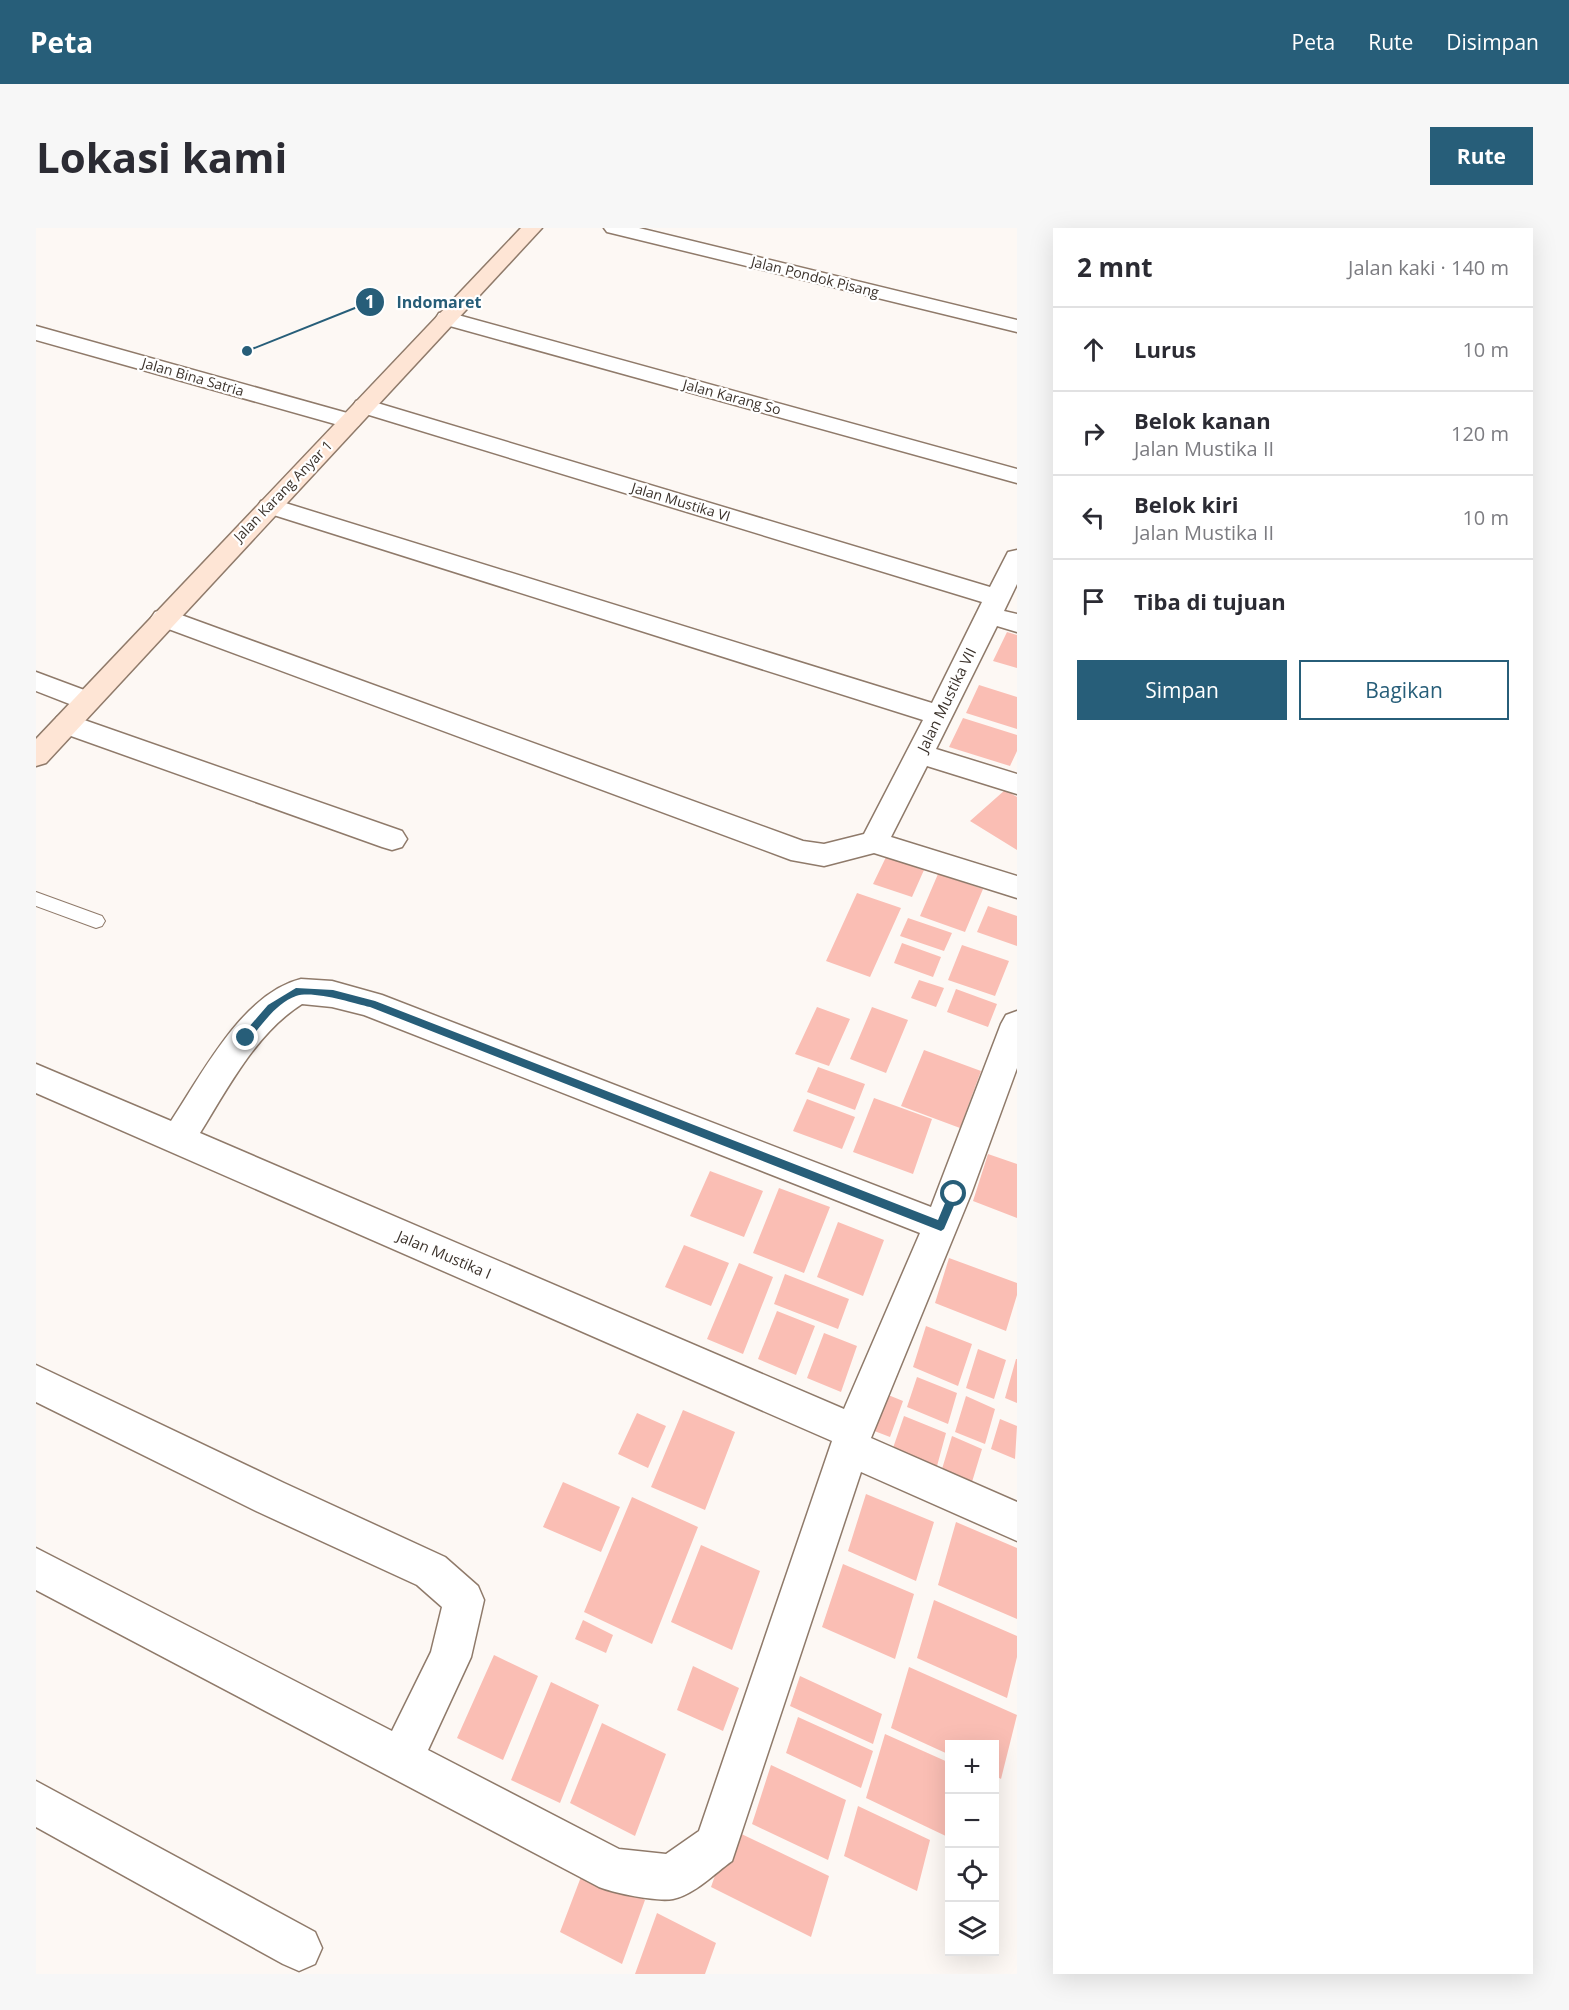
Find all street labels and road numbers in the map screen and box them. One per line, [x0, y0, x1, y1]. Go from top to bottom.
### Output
street label: Jalan Pondok Pisang [747, 251, 881, 302]
street label: Jalan Bina Satria [138, 352, 246, 400]
street label: Jalan Karang So [679, 374, 783, 419]
street label: Jalan Karang Anyar 1 [228, 436, 336, 547]
street label: Jalan Mustika VI [627, 477, 733, 526]
street label: Jalan Mustika VII [911, 644, 980, 757]
street label: Jalan Mustika I [392, 1224, 495, 1283]

